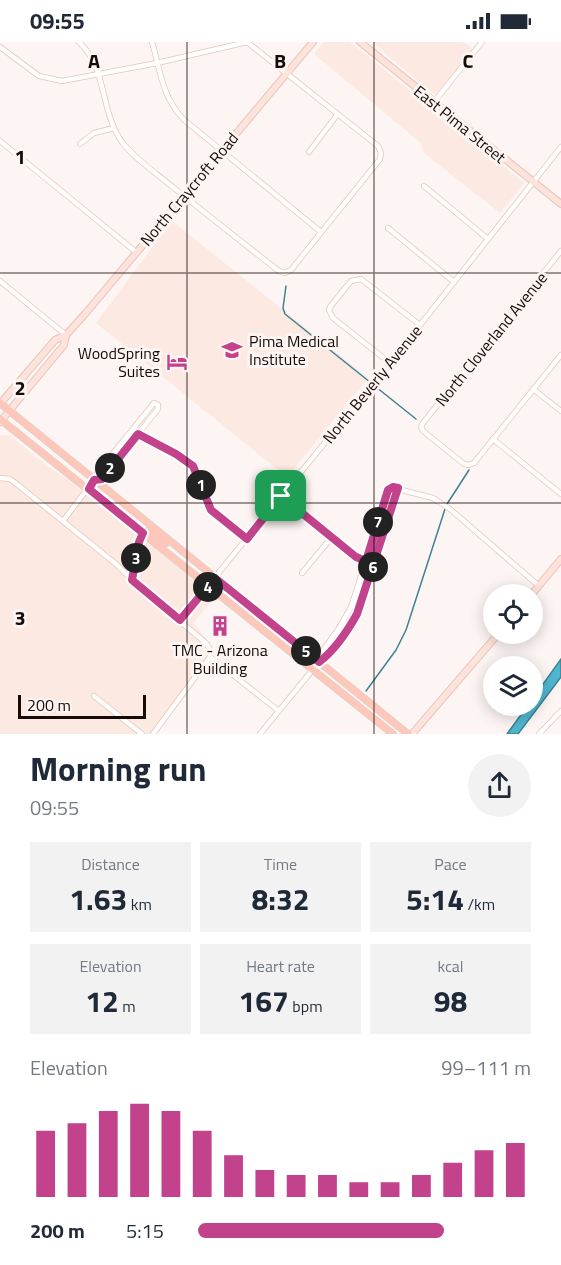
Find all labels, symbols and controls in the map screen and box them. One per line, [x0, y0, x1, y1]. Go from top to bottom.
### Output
text: 09:55 [30, 4, 85, 38]
text: A [88, 45, 100, 76]
text: B [274, 45, 286, 76]
text: C [463, 45, 474, 76]
street label: East Pima Street [409, 79, 512, 169]
street label: North Craycroft Road [134, 127, 244, 251]
text: 1 [14, 141, 26, 172]
street label: North Cloverland Avenue [429, 267, 553, 411]
street label: North Beverly Avenue [317, 320, 427, 448]
place label: Pima Medical Institute [249, 329, 339, 371]
school or university icon: Pima Medical Institute [220, 338, 244, 362]
place label: WoodSpring Suites [78, 341, 160, 383]
hotel icon: WoodSpring Suites [165, 350, 189, 374]
text: 2 [14, 372, 26, 403]
pin: 2 [95, 453, 125, 483]
text: 2 [106, 456, 114, 480]
pin: 1 [186, 470, 216, 500]
pin [255, 470, 306, 521]
text: 1 [197, 473, 205, 497]
icon: arrive [264, 479, 297, 512]
pin: 7 [363, 507, 393, 537]
text: 7 [374, 510, 382, 534]
pin: 3 [121, 543, 151, 573]
text: 3 [132, 546, 140, 570]
pin: 6 [358, 552, 388, 582]
text: 6 [369, 555, 377, 579]
pin: 4 [193, 572, 223, 602]
text: 4 [204, 575, 212, 599]
map controls [483, 584, 543, 716]
button: locate [483, 584, 543, 644]
text: 3 [14, 602, 26, 633]
building icon: TMC - Arizona Building [208, 614, 232, 638]
pin: 5 [291, 636, 321, 666]
place label: TMC - Arizona Building [172, 638, 268, 680]
text: 5 [302, 639, 310, 663]
button: layers [483, 656, 543, 716]
scale bar [18, 692, 146, 720]
text: 200 m [27, 693, 71, 717]
text: Morning run [30, 744, 207, 794]
button: share [468, 754, 531, 817]
text: 09:55 [30, 792, 79, 823]
text: Distance [81, 852, 140, 876]
text: Time [264, 852, 297, 876]
text: Pace [434, 852, 467, 876]
text: 1.63 [69, 876, 127, 922]
text: 8:32 [251, 876, 310, 922]
text: 5:14 [406, 876, 464, 922]
text: km [127, 892, 152, 916]
text: /km [464, 892, 495, 916]
text: Elevation [79, 954, 142, 978]
text: Heart rate [246, 954, 315, 978]
text: kcal [437, 954, 464, 978]
text: 12 [85, 978, 119, 1024]
text: 167 [238, 978, 289, 1024]
text: 98 [434, 978, 467, 1024]
text: m [119, 994, 136, 1018]
text: bpm [289, 994, 323, 1018]
text: Elevation [30, 1052, 108, 1083]
text: 99–111 m [441, 1052, 531, 1083]
text: 200 m [30, 1215, 85, 1246]
text: 5:15 [126, 1215, 164, 1246]

